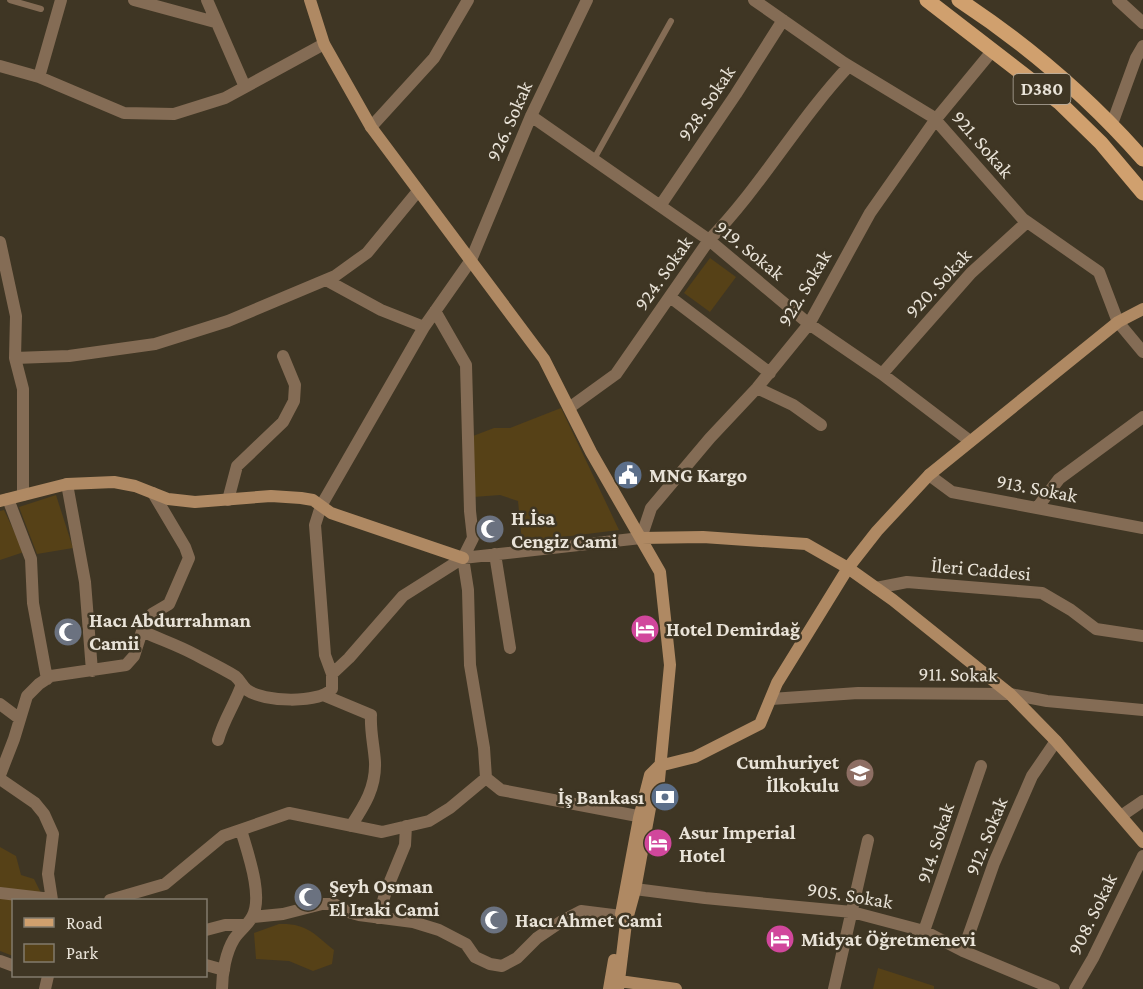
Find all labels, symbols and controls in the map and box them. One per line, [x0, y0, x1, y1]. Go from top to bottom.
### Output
street label: 928. Sokak [673, 61, 739, 145]
road number: D380 [1014, 74, 1070, 104]
street label: 926. Sokak [482, 77, 537, 164]
street label: 921. Sokak [948, 106, 1018, 182]
street label: 919. Sokak [711, 216, 789, 285]
street label: 924. Sokak [629, 231, 697, 314]
street label: 920. Sokak [901, 244, 976, 322]
street label: 922. Sokak [773, 246, 835, 330]
public building icon: MNG Kargo [612, 459, 644, 491]
place label: MNG Kargo [649, 464, 747, 486]
street label: 913. Sokak [995, 469, 1080, 507]
place label: H.İsa Cengiz Cami [511, 507, 617, 552]
mosque icon: H.İsa Cengiz Cami [474, 513, 506, 545]
street label: İleri Caddesi [930, 554, 1032, 584]
place label: Hacı Abdurrahman Camii [89, 609, 252, 654]
hotel icon: Hotel Demirdağ [629, 613, 661, 645]
mosque icon: Hacı Abdurrahman Camii [52, 616, 84, 648]
place label: Hotel Demirdağ [666, 618, 800, 640]
street label: 911. Sokak [918, 662, 998, 686]
place label: Cumhuriyet İlkokulu [736, 751, 840, 796]
school or university icon: Cumhuriyet İlkokulu [844, 757, 876, 789]
bank icon: İş Bankası [649, 781, 681, 813]
place label: İş Bankası [558, 786, 644, 808]
street label: 912. Sokak [960, 793, 1012, 878]
street label: 914. Sokak [912, 800, 958, 886]
place label: Asur Imperial Hotel [678, 821, 796, 866]
hotel icon: Asur Imperial Hotel [642, 827, 674, 859]
street label: 908. Sokak [1063, 869, 1121, 958]
place label: Şeyh Osman El Iraki Cami [329, 875, 439, 920]
street label: 905. Sokak [806, 877, 895, 913]
mosque icon: Şeyh Osman El Iraki Cami [292, 881, 324, 913]
legend [12, 899, 207, 977]
mosque icon: Hacı Ahmet Cami [478, 904, 510, 936]
place label: Hacı Ahmet Cami [515, 909, 662, 931]
text: Road [66, 913, 103, 933]
hotel icon: Midyat Öğretmenevi [764, 923, 796, 955]
place label: Midyat Öğretmenevi [801, 928, 976, 950]
text: Park [66, 943, 98, 963]

